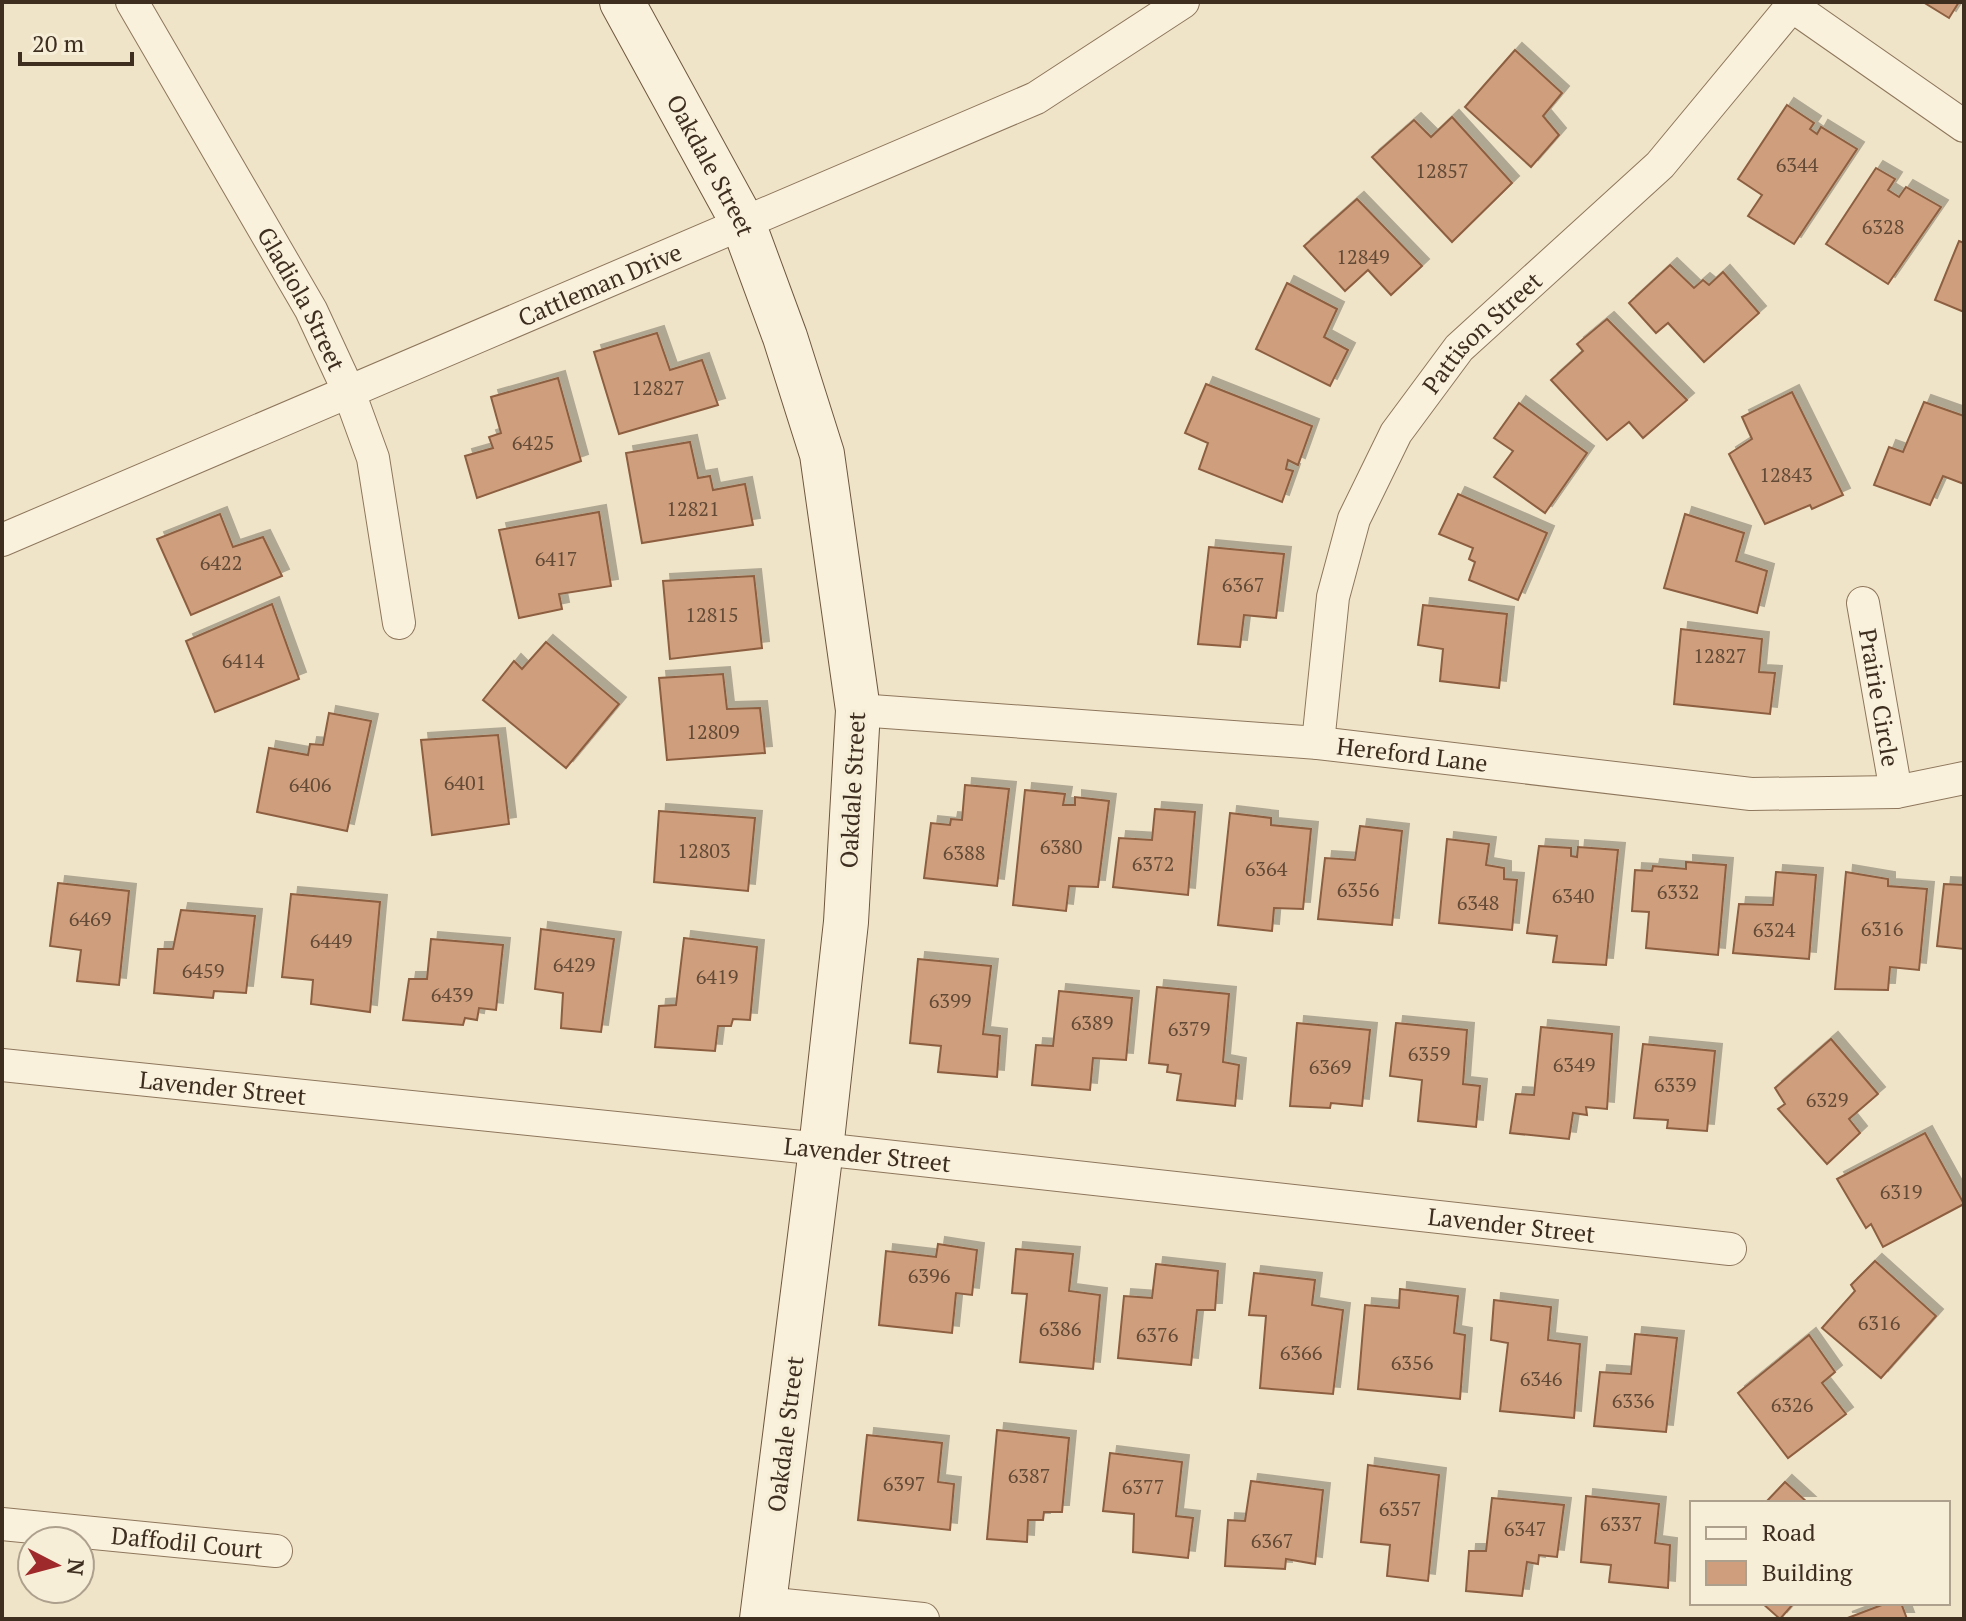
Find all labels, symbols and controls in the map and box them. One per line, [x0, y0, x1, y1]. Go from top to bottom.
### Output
scale bar [20, 16, 132, 66]
text: 20 m [32, 27, 84, 59]
street label: Oakdale Street [660, 89, 762, 240]
house number: 6344 [1776, 151, 1819, 178]
house number: 12857 [1415, 157, 1469, 184]
house number: 6328 [1862, 213, 1904, 240]
street label: Gladiola Street [250, 221, 353, 376]
street label: Cattleman Drive [513, 235, 686, 334]
house number: 12849 [1336, 243, 1390, 270]
street label: Pattison Street [1415, 264, 1549, 400]
house number: 12827 [631, 374, 685, 401]
house number: 6425 [512, 429, 554, 456]
house number: 12843 [1759, 461, 1813, 488]
house number: 12821 [666, 495, 720, 522]
house number: 6417 [535, 545, 577, 572]
house number: 6422 [200, 549, 242, 576]
house number: 6367 [1222, 571, 1264, 598]
house number: 12815 [685, 601, 739, 628]
street label: Prairie Circle [1852, 626, 1907, 769]
house number: 12827 [1693, 642, 1747, 669]
house number: 6414 [222, 647, 265, 674]
street label: Oakdale Street [832, 711, 872, 869]
house number: 12809 [686, 718, 740, 745]
street label: Hereford Lane [1335, 729, 1490, 779]
house number: 6401 [444, 769, 486, 796]
house number: 6406 [289, 771, 332, 798]
house number: 6380 [1040, 833, 1082, 860]
house number: 12803 [677, 837, 731, 864]
house number: 6388 [943, 839, 985, 866]
house number: 6372 [1132, 850, 1174, 877]
house number: 6364 [1245, 855, 1288, 882]
house number: 6356 [1337, 876, 1380, 903]
house number: 6332 [1657, 878, 1699, 905]
house number: 6340 [1552, 882, 1594, 909]
house number: 6348 [1457, 889, 1499, 916]
house number: 6469 [69, 905, 111, 932]
house number: 6316 [1861, 915, 1904, 942]
house number: 6324 [1753, 916, 1796, 943]
house number: 6449 [310, 927, 352, 954]
house number: 6429 [553, 951, 595, 978]
house number: 6459 [182, 957, 224, 984]
house number: 6419 [696, 963, 738, 990]
house number: 6439 [431, 981, 473, 1008]
house number: 6399 [929, 987, 971, 1014]
house number: 6389 [1071, 1009, 1113, 1036]
house number: 6379 [1168, 1015, 1210, 1042]
house number: 6359 [1408, 1040, 1450, 1067]
house number: 6349 [1553, 1051, 1595, 1078]
house number: 6369 [1309, 1053, 1351, 1080]
street label: Lavender Street [138, 1063, 308, 1112]
house number: 6339 [1654, 1071, 1696, 1098]
house number: 6329 [1806, 1086, 1848, 1113]
street label: Lavender Street [782, 1129, 953, 1179]
house number: 6319 [1880, 1178, 1922, 1205]
street label: Lavender Street [1426, 1200, 1597, 1250]
house number: 6396 [908, 1262, 951, 1289]
house number: 6316 [1858, 1309, 1901, 1336]
house number: 6386 [1039, 1315, 1082, 1342]
house number: 6376 [1136, 1321, 1179, 1348]
house number: 6366 [1280, 1339, 1323, 1366]
house number: 6356 [1391, 1349, 1434, 1376]
street label: Oakdale Street [760, 1354, 810, 1514]
house number: 6346 [1520, 1365, 1563, 1392]
house number: 6336 [1612, 1387, 1655, 1414]
house number: 6326 [1771, 1391, 1814, 1418]
house number: 6387 [1008, 1462, 1050, 1489]
house number: 6397 [883, 1470, 925, 1497]
house number: 6377 [1122, 1473, 1164, 1500]
house number: 6357 [1379, 1495, 1421, 1522]
legend [1690, 1501, 1950, 1605]
house number: 6337 [1600, 1510, 1642, 1537]
house number: 6347 [1504, 1515, 1546, 1542]
text: Road [1762, 1516, 1816, 1548]
street label: Daffodil Court [110, 1519, 264, 1566]
north arrow [16, 1525, 96, 1605]
house number: 6367 [1251, 1527, 1293, 1554]
text: Building [1762, 1556, 1853, 1588]
text: N [61, 1557, 92, 1577]

